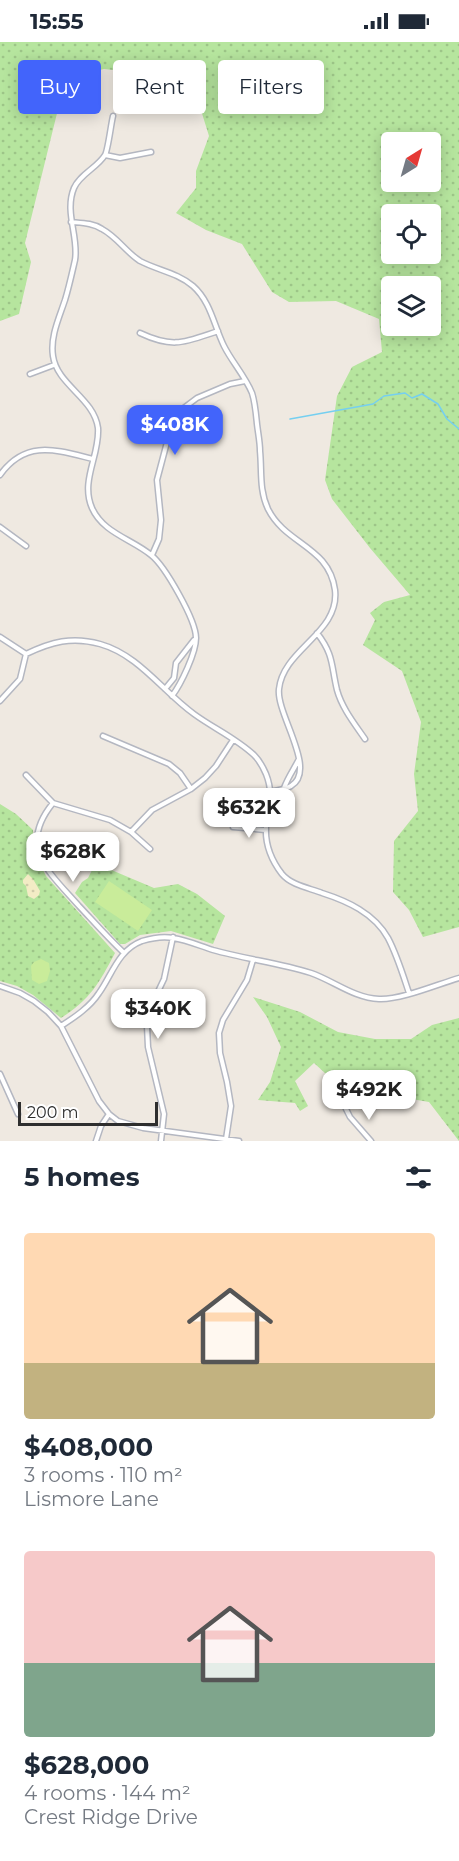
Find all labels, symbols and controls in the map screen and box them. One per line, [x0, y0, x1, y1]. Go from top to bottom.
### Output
text: 15:55 [30, 8, 84, 35]
chip: Buy [18, 60, 101, 114]
chip: Rent [113, 60, 206, 114]
chip: Filters [218, 60, 324, 114]
north arrow [381, 132, 441, 192]
map controls [381, 132, 441, 336]
button: locate [381, 204, 441, 264]
button: layers [381, 276, 441, 336]
pin: $408K [133, 405, 217, 456]
text: $408K [141, 412, 209, 436]
pin: $632K [207, 788, 291, 839]
text: $632K [217, 795, 281, 819]
pin: $628K [31, 832, 115, 883]
text: $628K [40, 839, 106, 863]
pin: $340K [116, 989, 200, 1040]
text: $340K [125, 996, 191, 1020]
pin: $492K [327, 1070, 411, 1121]
text: $492K [336, 1077, 402, 1101]
scale bar [18, 1099, 158, 1126]
text: 200 m [27, 1103, 78, 1122]
text: 5 homes [24, 1161, 140, 1193]
icon: filters [402, 1161, 435, 1194]
icon: home [176, 1272, 284, 1380]
text: $408,000 [24, 1431, 153, 1463]
text: 3 rooms · 110 m² [24, 1463, 183, 1487]
text: Lismore Lane [24, 1487, 159, 1511]
icon: home [176, 1590, 284, 1698]
text: $628,000 [24, 1749, 149, 1781]
text: 4 rooms · 144 m² [24, 1781, 191, 1805]
text: Crest Ridge Drive [24, 1805, 198, 1829]

